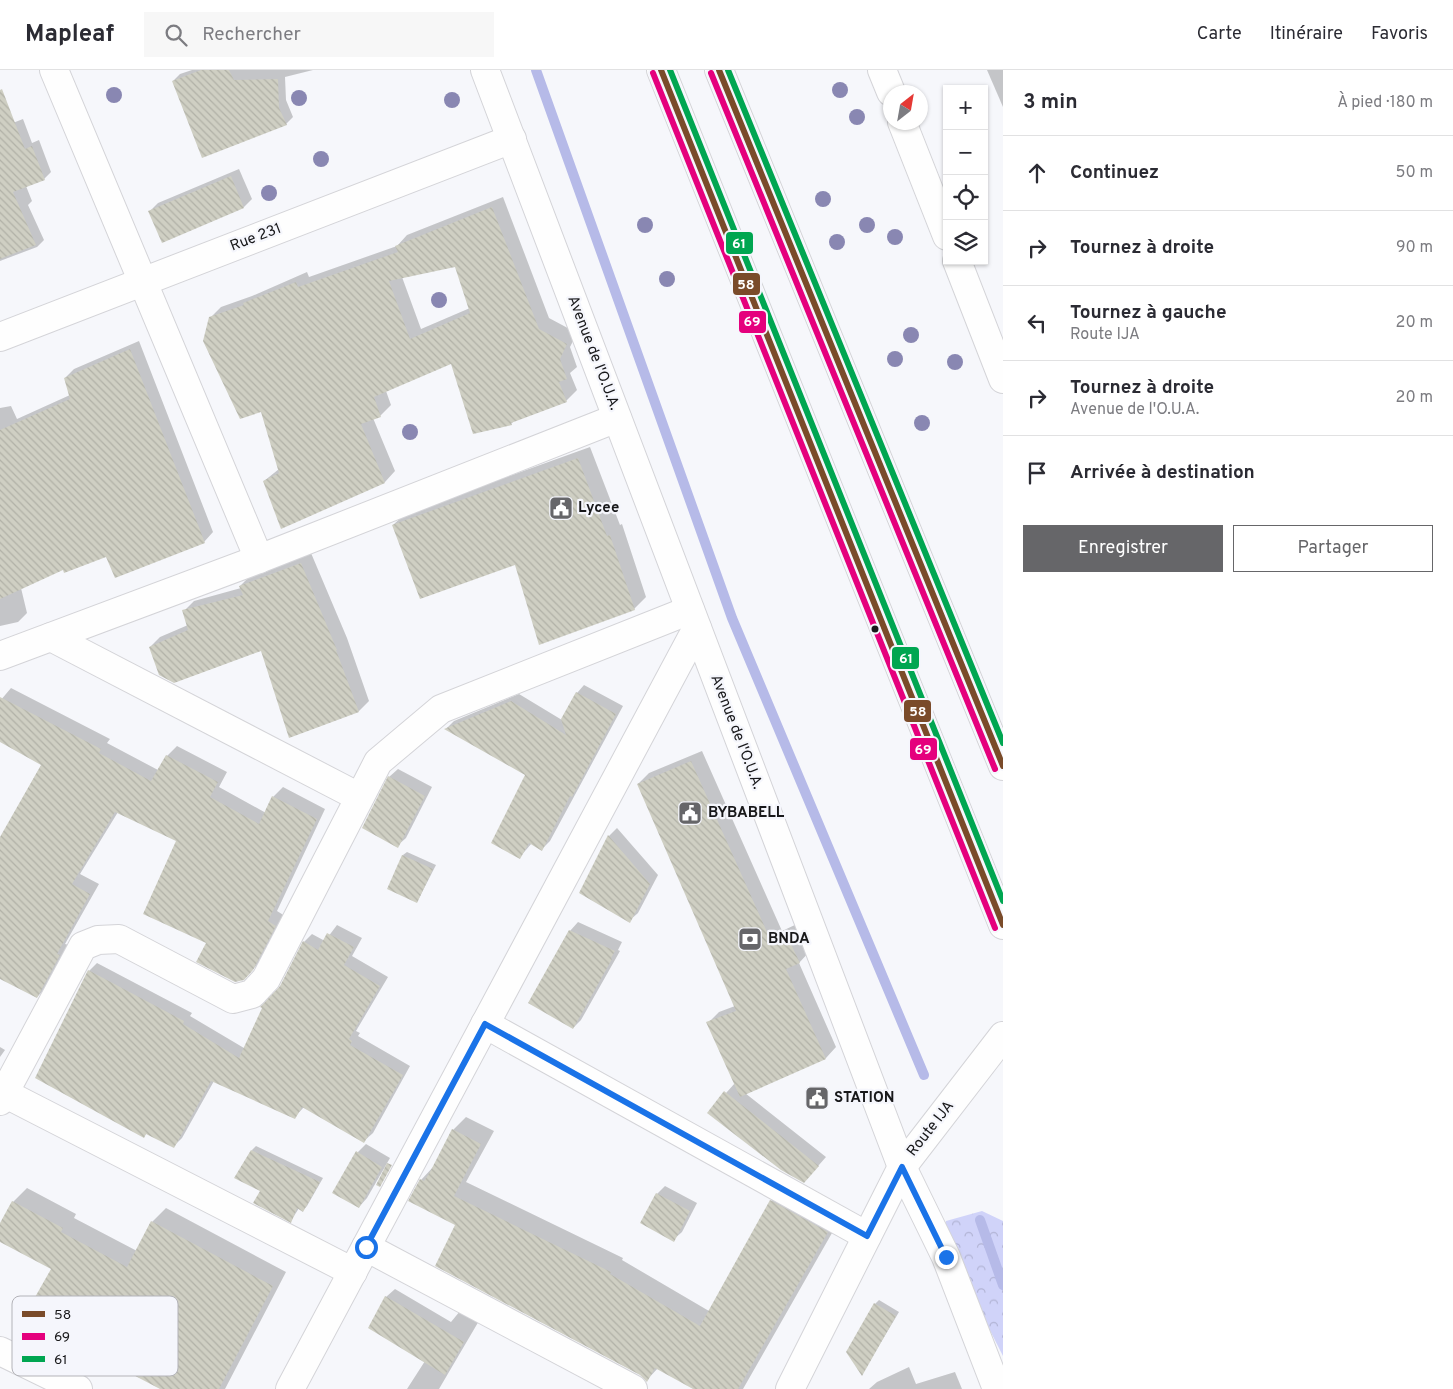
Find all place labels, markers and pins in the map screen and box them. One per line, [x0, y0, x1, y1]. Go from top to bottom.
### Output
public building icon: Lycee [548, 495, 574, 521]
place label: Lycee [578, 499, 619, 518]
unlabelled marker [870, 624, 880, 634]
public building icon: BYBABELL [677, 800, 703, 826]
place label: BYBABELL [708, 804, 785, 823]
bank icon: BNDA [737, 926, 763, 952]
place label: BNDA [768, 930, 810, 949]
public building icon: STATION [804, 1085, 830, 1111]
place label: STATION [834, 1089, 894, 1108]

